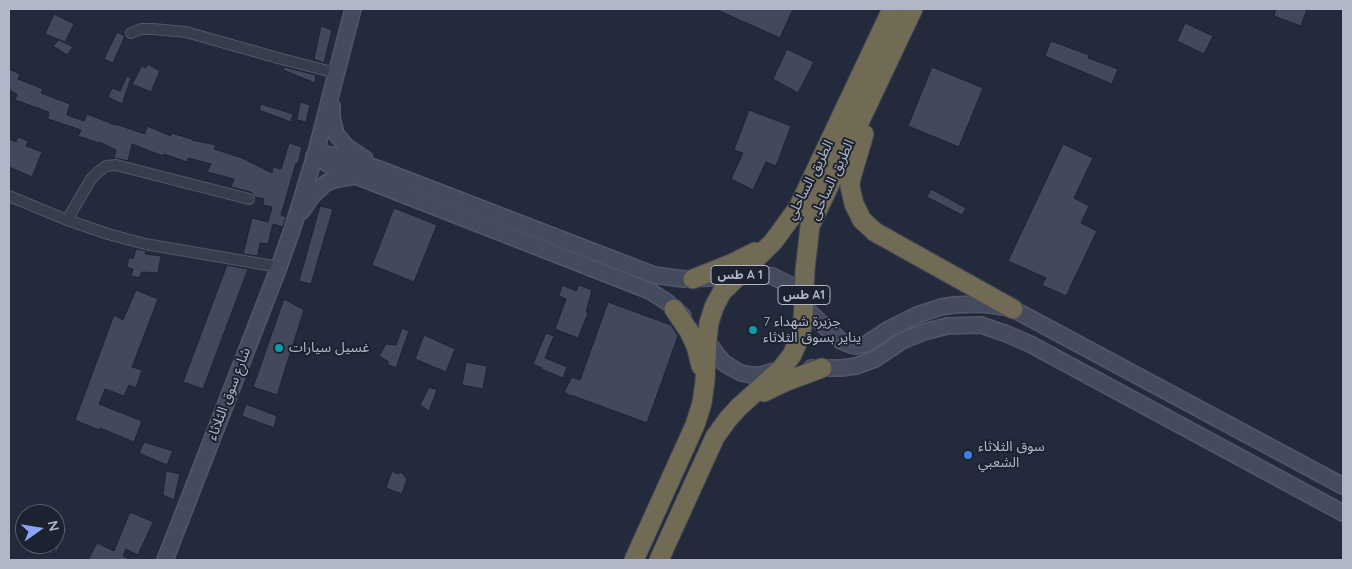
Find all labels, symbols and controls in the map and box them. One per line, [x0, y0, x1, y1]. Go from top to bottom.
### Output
street label: الطريق الساحلي [783, 137, 837, 223]
street label: الطريق الساحلى [806, 137, 858, 223]
road number: طس A 1 [711, 266, 769, 284]
road number: طس A1 [778, 286, 830, 304]
place label: جزيرة شهداء 7 يناير بسوق الثلاثاء [763, 314, 861, 347]
marker: جزيرة شهداء 7 يناير بسوق الثلاثاء [747, 324, 759, 336]
place label: غسيل سيارات [289, 340, 369, 356]
marker: غسيل سيارات [273, 342, 285, 354]
street label: شارع سوق الثلاثاء [204, 345, 254, 443]
place label: سوق الثلاثاء الشعبي [978, 439, 1045, 472]
marker: سوق الثلاثاء الشعبي [962, 449, 974, 461]
north arrow [15, 504, 65, 554]
text: N [44, 519, 64, 533]

